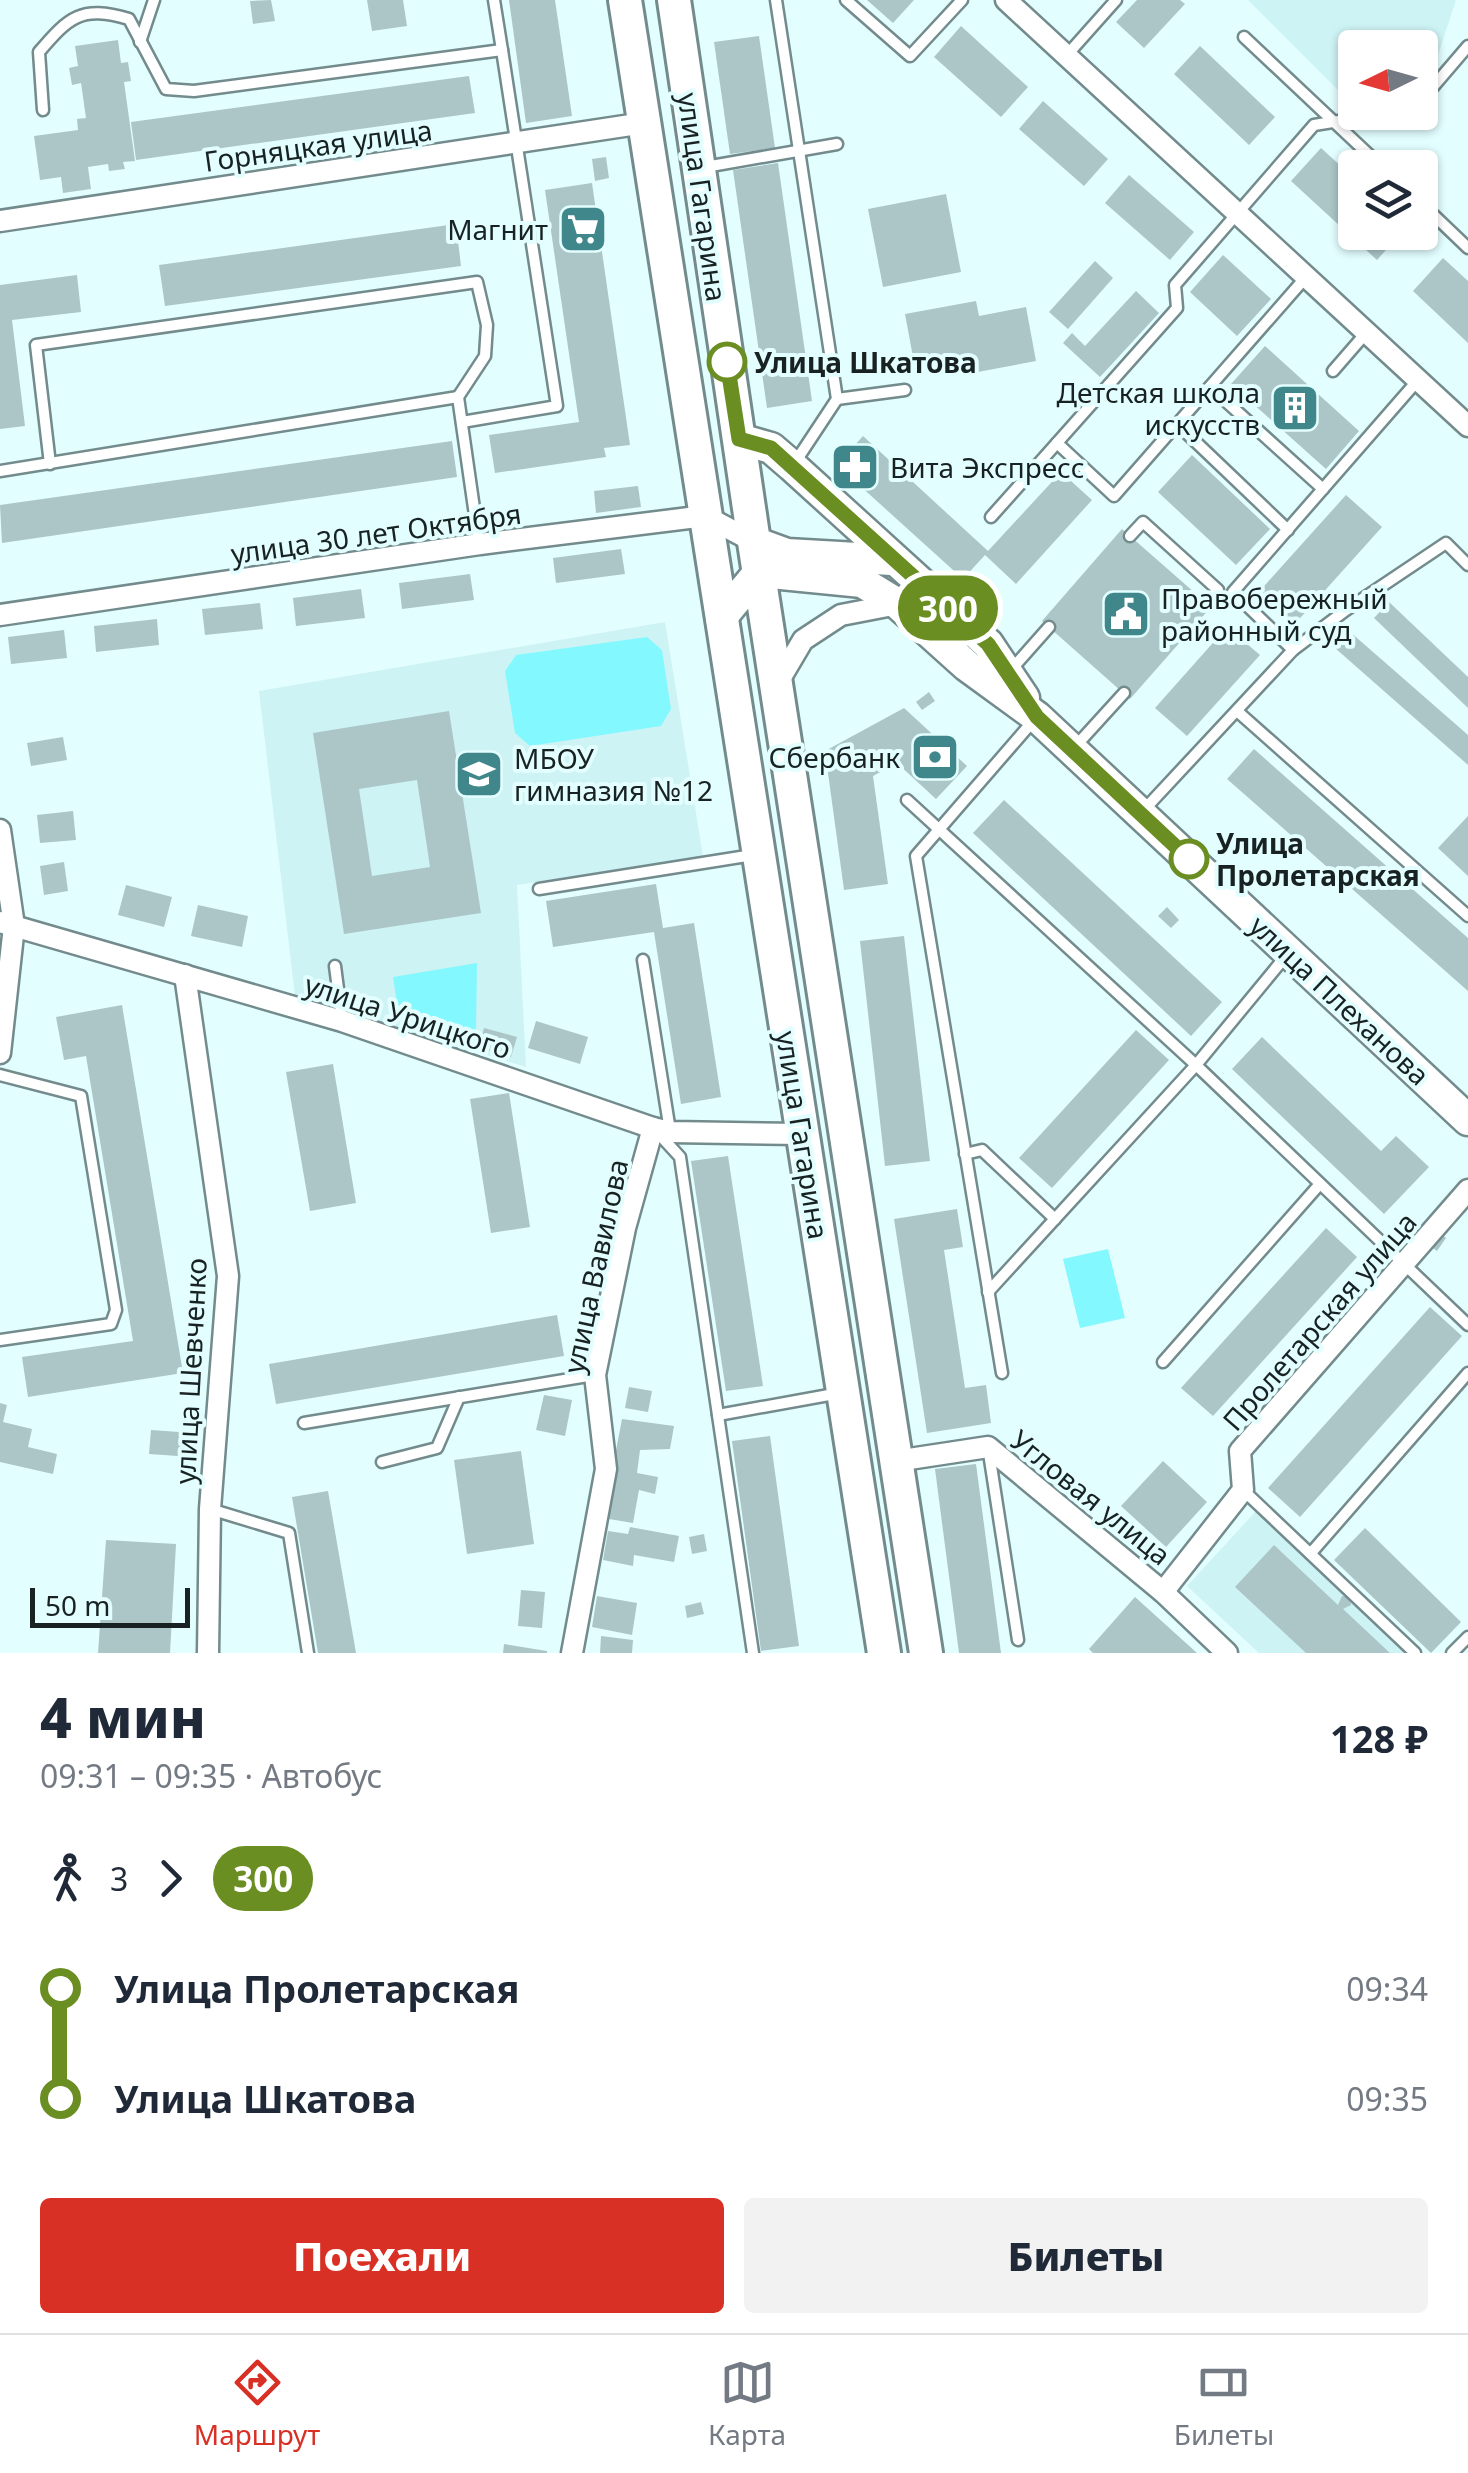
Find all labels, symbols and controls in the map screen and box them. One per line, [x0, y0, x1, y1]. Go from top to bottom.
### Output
north arrow [1338, 30, 1438, 130]
map controls [1338, 30, 1438, 250]
street label: улица Гагарина [670, 90, 736, 304]
street label: Горняцкая улица [201, 110, 435, 180]
button: layers [1338, 150, 1438, 250]
supermarket icon: Магнит [557, 203, 609, 255]
place label: Магнит [447, 210, 548, 248]
marker: Улица Шкатова [708, 343, 746, 381]
place label: Улица Шкатова [754, 343, 977, 381]
place label: Детская школа искусств [1057, 373, 1260, 443]
building icon: Детская школа искусств [1269, 382, 1321, 434]
pharmacy icon: Вита Экспресс [829, 441, 881, 493]
place label: Вита Экспресс [890, 448, 1084, 486]
street label: улица 30 лет Октября [228, 494, 524, 572]
line badge: 300 [890, 576, 1006, 640]
place label: Правобережный районный суд [1161, 579, 1388, 649]
text: 300 [918, 585, 978, 632]
public building icon: Правобережный районный суд [1100, 588, 1152, 640]
bank icon: Сбербанк [909, 731, 961, 783]
place label: Сбербанк [769, 738, 900, 776]
place label: МБОУ гимназия №12 [514, 739, 713, 809]
school or university icon: МБОУ гимназия №12 [453, 748, 505, 800]
place label: Улица Пролетарская [1216, 824, 1420, 894]
marker: Улица Пролетарская [1170, 840, 1208, 878]
street label: улица Плеханова [1242, 907, 1438, 1093]
street label: улица Урицкого [300, 965, 516, 1067]
street label: улица Гагарина [768, 1028, 838, 1242]
street label: улица Вавилова [554, 1155, 636, 1377]
street label: Пролетарская улица [1214, 1204, 1424, 1438]
street label: улица Шевченко [165, 1257, 215, 1485]
street label: Угловая улица [1003, 1421, 1179, 1573]
scale bar [30, 1583, 190, 1628]
text: 50 m [45, 1586, 111, 1624]
text: 4 мин [40, 1679, 206, 1754]
text: 128 ₽ [1330, 1712, 1428, 1764]
text: 09:31 – 09:35 · Автобус [40, 1754, 382, 1797]
icon: walk [40, 1851, 95, 1906]
icon: forward [143, 1851, 198, 1906]
text: 300 [233, 1855, 293, 1902]
text: 3 [110, 1857, 128, 1900]
text: Улица Пролетарская [114, 1962, 519, 2014]
text: 09:34 [1346, 1967, 1428, 2010]
text: Улица Шкатова [114, 2072, 416, 2124]
text: 09:35 [1346, 2077, 1428, 2120]
button: Поехали [40, 2198, 724, 2313]
button: Билеты [744, 2198, 1428, 2313]
tab: Маршрут [194, 2355, 320, 2453]
tab: Карта [708, 2355, 786, 2453]
tab: Билеты [1174, 2355, 1274, 2453]

